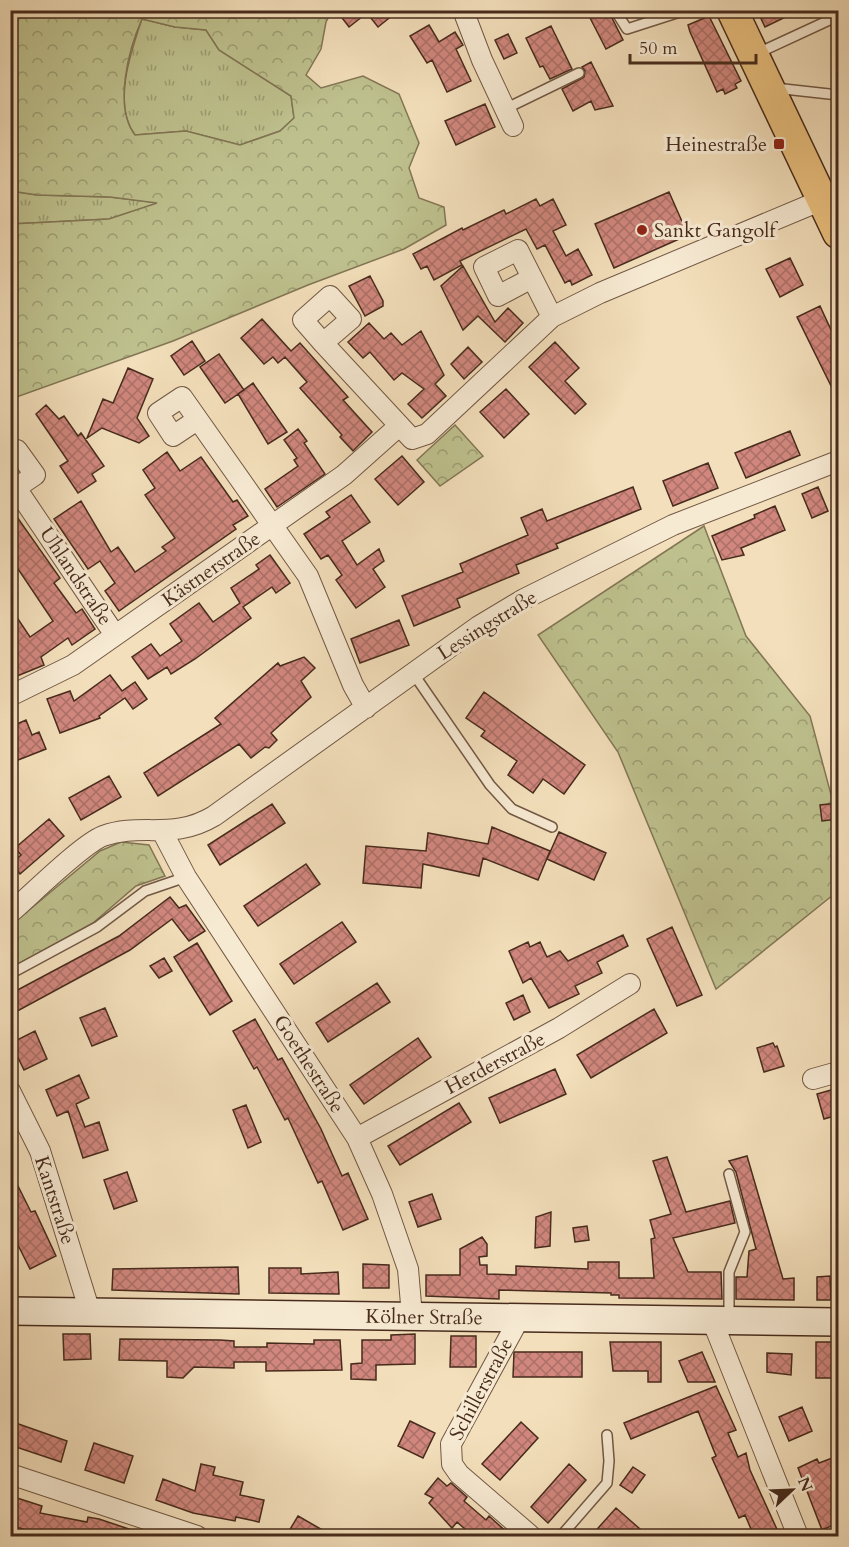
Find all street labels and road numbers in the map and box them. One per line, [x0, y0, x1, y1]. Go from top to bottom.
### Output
street label: Uhlandstraße [33, 522, 119, 630]
street label: Kästnerstraße [156, 525, 266, 613]
street label: Lessingstraße [432, 584, 542, 666]
street label: Goethestraße [267, 1010, 351, 1118]
street label: Herderstraße [440, 1025, 550, 1101]
street label: Kantstraße [28, 1152, 82, 1248]
street label: Kölner Straße [365, 1302, 483, 1331]
street label: Schillerstraße [443, 1333, 519, 1445]

